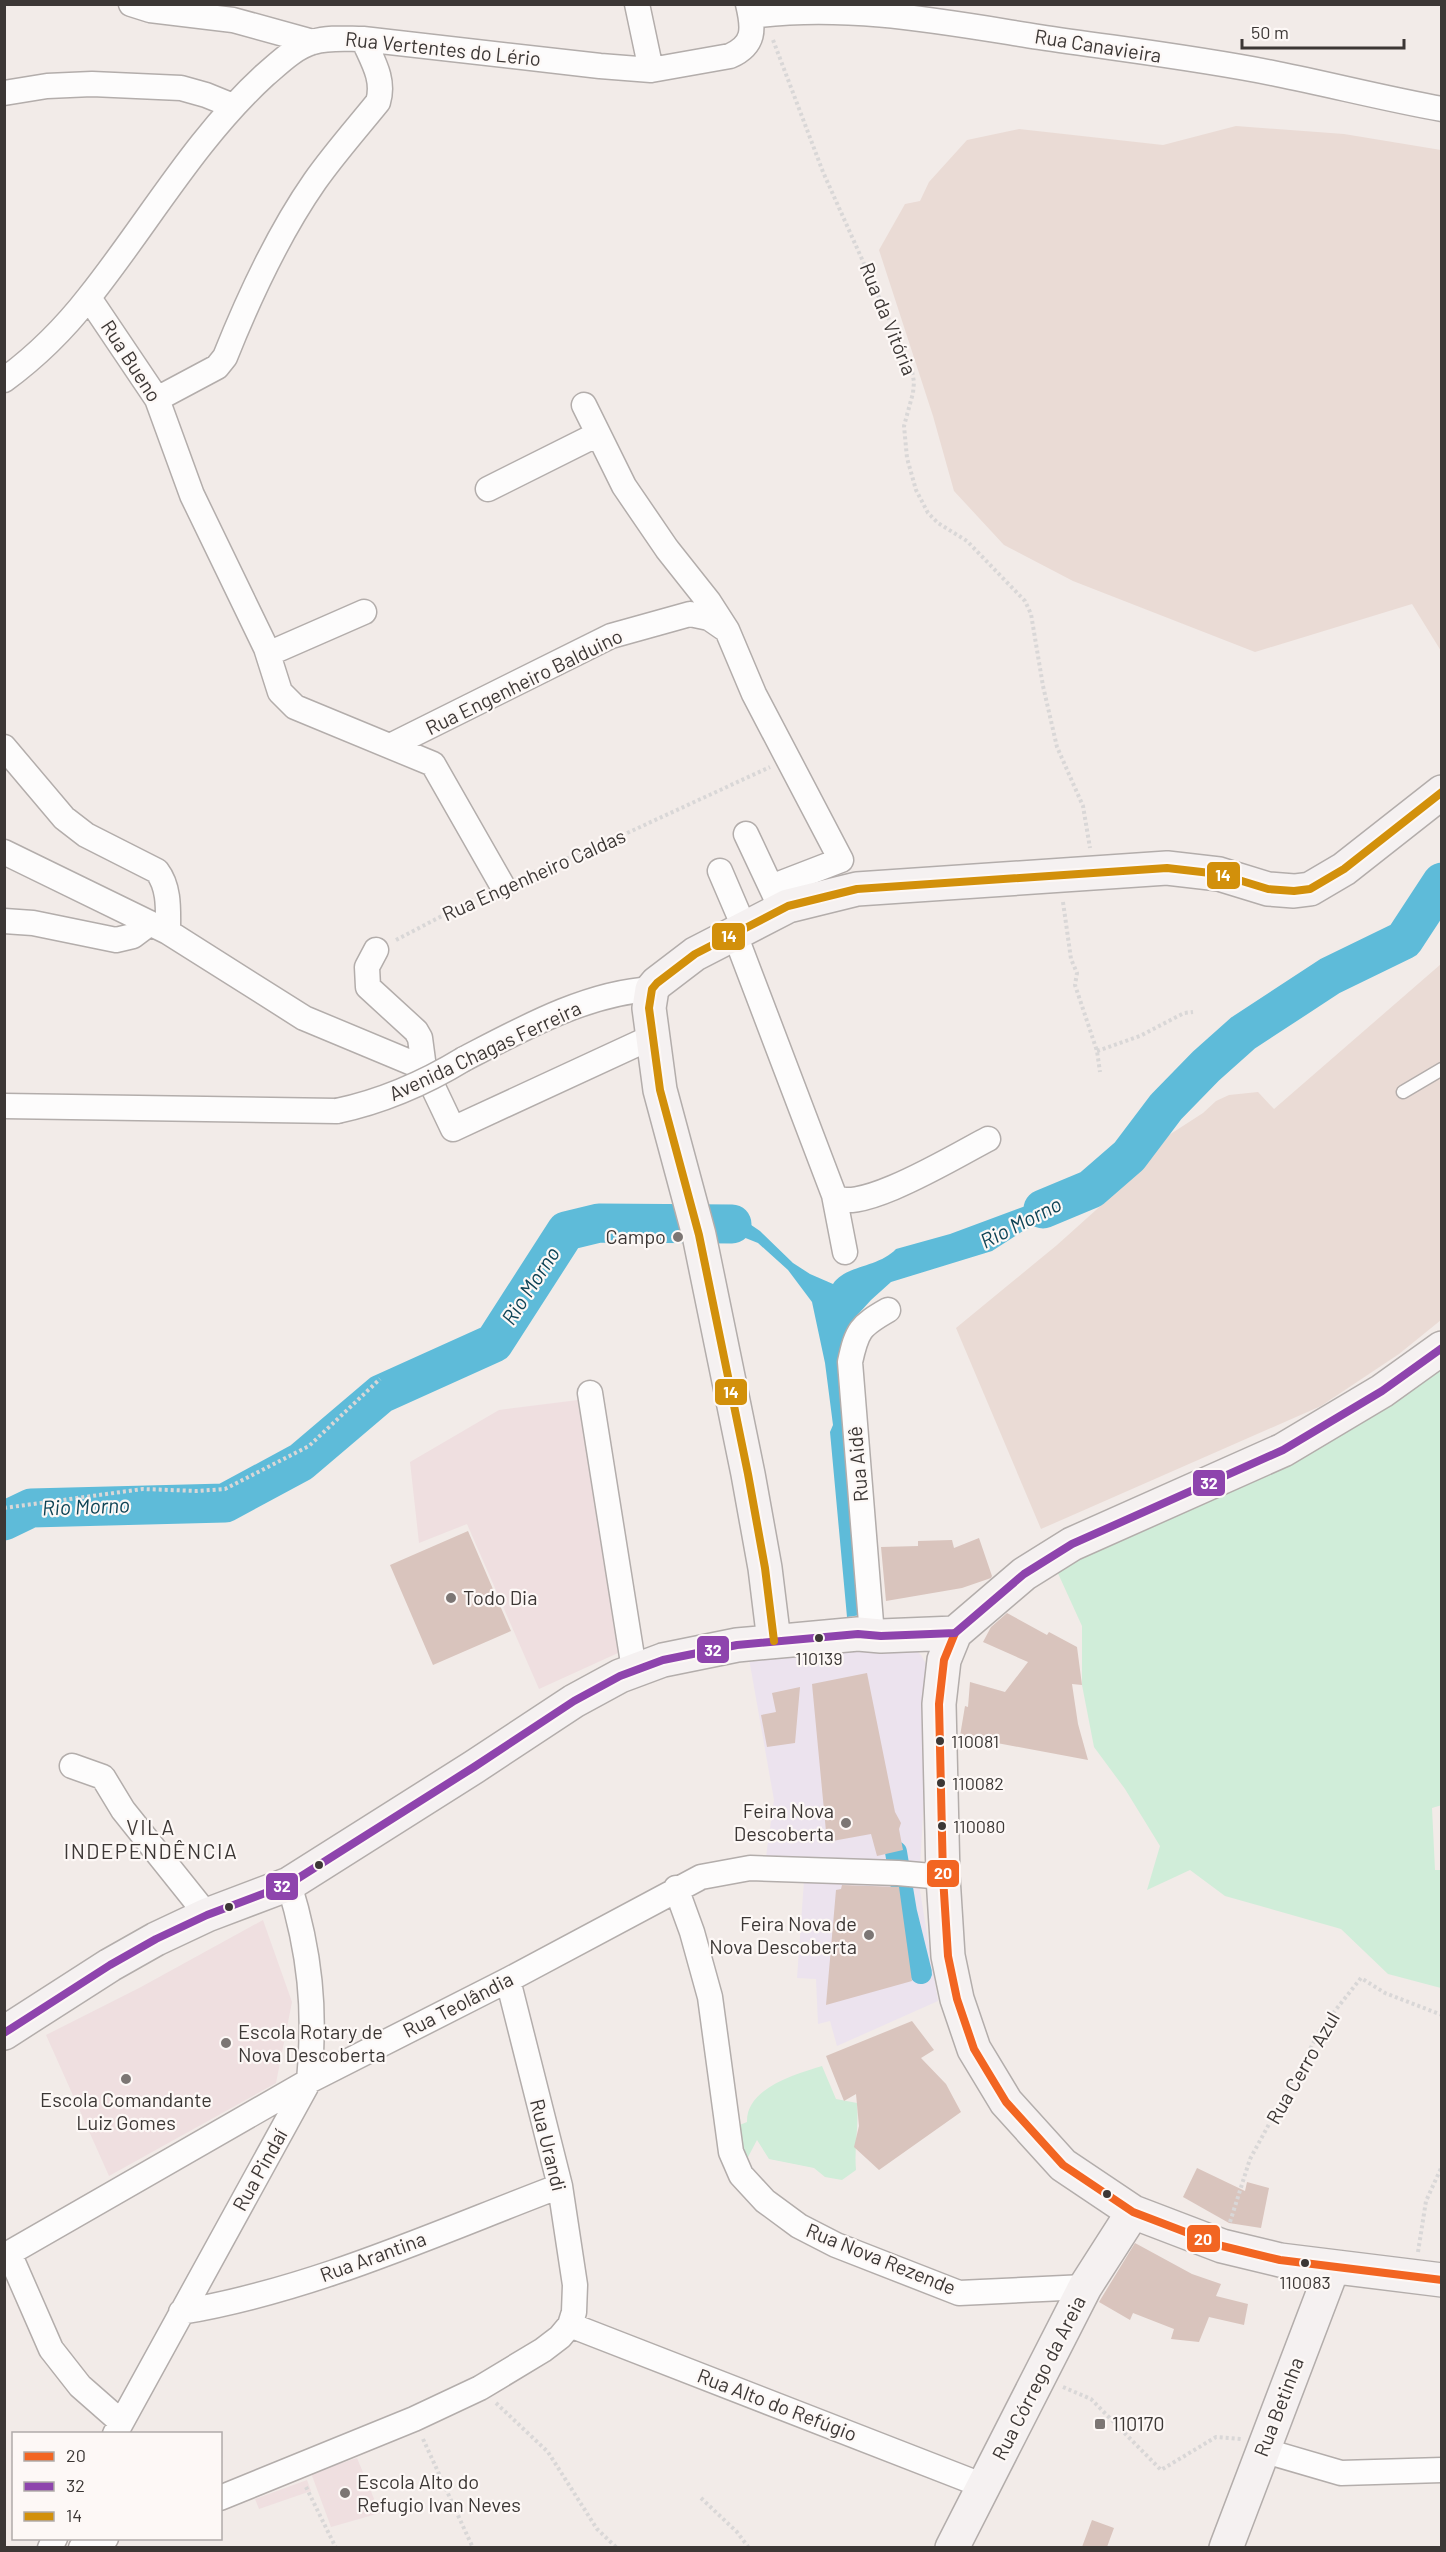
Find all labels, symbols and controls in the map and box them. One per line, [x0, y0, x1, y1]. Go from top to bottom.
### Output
scale bar [1242, 12, 1404, 50]
text: 50 m [1251, 21, 1289, 43]
street label: Rua Canavieira [1033, 23, 1163, 67]
street label: Rua Vertentes do Lério [344, 26, 542, 70]
street label: Rua da Vitória [855, 259, 922, 379]
street label: Rua Bueno [97, 315, 167, 406]
street label: Rua Engenheiro Balduino [421, 623, 626, 739]
street label: Rua Engenheiro Caldas [438, 823, 629, 925]
line badge: 14 [1206, 861, 1241, 890]
text: 14 [1215, 865, 1231, 884]
line badge: 14 [711, 922, 746, 951]
text: 14 [721, 926, 737, 945]
street label: Avenida Chagas Ferreira [385, 995, 584, 1105]
water label: Rio Morno [975, 1191, 1065, 1253]
place label: Campo [605, 1224, 666, 1248]
marker: Campo [671, 1230, 685, 1244]
water label: Rio Morno [495, 1242, 564, 1329]
line badge: 14 [714, 1378, 748, 1406]
text: 14 [723, 1382, 739, 1401]
street label: Rua Aidê [842, 1425, 872, 1503]
line badge: 32 [1192, 1469, 1226, 1497]
text: 32 [1200, 1473, 1218, 1492]
water label: Rio Morno [42, 1491, 130, 1520]
place label: Todo Dia [463, 1585, 537, 1609]
marker: Todo Dia [444, 1591, 458, 1605]
marker: 110139 [813, 1632, 825, 1644]
line badge: 32 [696, 1635, 730, 1664]
text: 32 [704, 1640, 722, 1659]
place label: 110139 [795, 1647, 843, 1669]
place label: 110081 [951, 1730, 999, 1752]
marker: 110081 [934, 1735, 946, 1747]
place label: 110082 [952, 1772, 1004, 1794]
marker: 110082 [935, 1777, 947, 1789]
place label: Feira Nova Descoberta [734, 1798, 834, 1845]
district label: VILA INDEPENDÊNCIA [64, 1814, 238, 1863]
place label: 110080 [953, 1815, 1006, 1837]
marker: Feira Nova Descoberta [839, 1816, 853, 1830]
marker: 110080 [936, 1820, 948, 1832]
unlabelled marker [313, 1859, 325, 1871]
line badge: 20 [926, 1859, 960, 1888]
text: 20 [934, 1863, 952, 1882]
line badge: 32 [265, 1872, 299, 1901]
text: 32 [273, 1876, 291, 1895]
unlabelled marker [223, 1901, 235, 1913]
place label: Feira Nova de Nova Descoberta [709, 1911, 857, 1958]
marker: Feira Nova de Nova Descoberta [862, 1928, 876, 1942]
street label: Rua Teolândia [398, 1966, 517, 2042]
street label: Rua Cerro Azul [1260, 2007, 1344, 2128]
place label: Escola Rotary de Nova Descoberta [238, 2019, 386, 2066]
marker: Escola Rotary de Nova Descoberta [219, 2036, 233, 2050]
marker: Escola Comandante Luiz Gomes [119, 2072, 133, 2086]
place label: Escola Comandante Luiz Gomes [40, 2087, 212, 2134]
street label: Rua Urandi [526, 2096, 572, 2193]
street label: Rua Pindaí [227, 2124, 291, 2215]
unlabelled marker [1101, 2188, 1113, 2200]
street label: Rua Nova Rezende [803, 2217, 960, 2299]
line badge: 20 [1186, 2224, 1221, 2253]
street label: Rua Arantina [316, 2226, 429, 2286]
text: 20 [1194, 2229, 1212, 2248]
marker: 110083 [1299, 2257, 1311, 2269]
place label: 110083 [1279, 2271, 1331, 2293]
street label: Rua Córrego da Areia [986, 2291, 1090, 2464]
street label: Rua Betinha [1248, 2354, 1308, 2460]
street label: Rua Alto do Refúgio [694, 2363, 861, 2446]
place label: 110170 [1112, 2411, 1165, 2435]
marker: 110170 [1093, 2417, 1107, 2431]
legend [12, 2432, 222, 2540]
text: 20 [66, 2444, 86, 2466]
place label: Escola Alto do Refugio Ivan Neves [357, 2469, 521, 2516]
text: 32 [66, 2474, 85, 2496]
marker: Escola Alto do Refugio Ivan Neves [338, 2486, 352, 2500]
text: 14 [66, 2504, 82, 2526]

